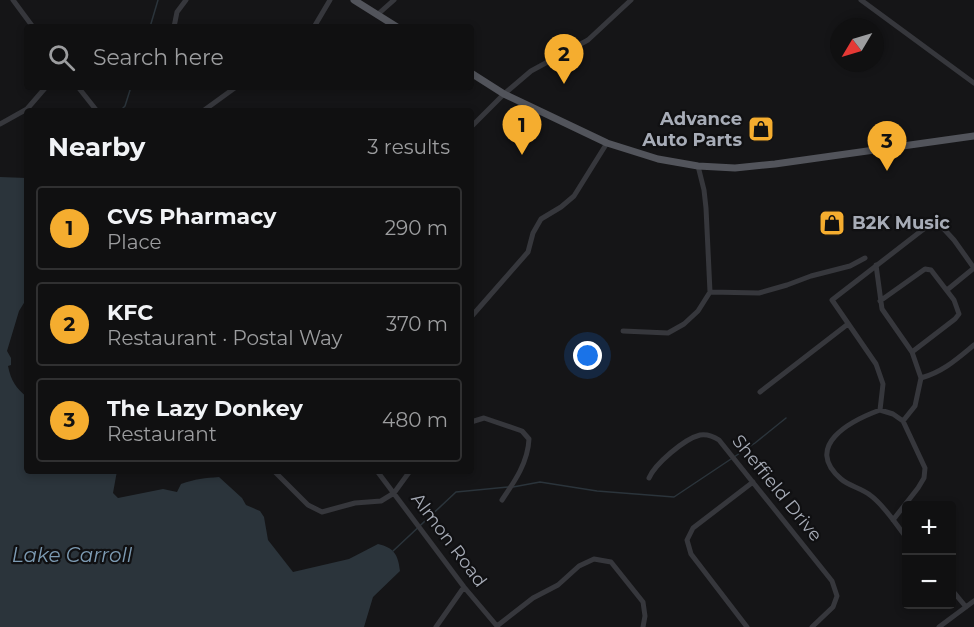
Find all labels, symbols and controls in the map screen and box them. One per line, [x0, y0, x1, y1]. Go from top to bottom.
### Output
north arrow [830, 18, 884, 72]
search box [24, 24, 474, 90]
pin: 2 [544, 34, 584, 84]
icon: search [45, 41, 78, 74]
text: Search here [93, 44, 224, 71]
pin: 1 [502, 106, 542, 155]
place label: Advance Auto Parts [641, 108, 742, 151]
shop icon: Advance Auto Parts [746, 114, 776, 144]
pin: 3 [868, 122, 906, 171]
text: Nearby [48, 131, 145, 163]
text: 3 results [367, 135, 450, 159]
text: CVS Pharmacy [107, 203, 276, 230]
shop icon: B2K Music [817, 208, 847, 238]
place label: B2K Music [852, 212, 950, 234]
text: 1 [66, 216, 73, 240]
text: 290 m [385, 216, 448, 240]
text: Place [107, 230, 162, 254]
text: KFC [107, 299, 153, 326]
text: 2 [64, 312, 75, 336]
text: 370 m [386, 312, 448, 336]
text: Restaurant · Postal Way [107, 326, 342, 350]
your location [573, 341, 602, 370]
text: The Lazy Donkey [107, 395, 303, 422]
text: 3 [64, 408, 75, 432]
text: 480 m [382, 408, 448, 432]
text: Restaurant [107, 422, 217, 446]
street label: Sheffield Drive [727, 430, 827, 546]
street label: Almon Road [406, 489, 492, 591]
map controls [902, 501, 956, 609]
button: + [902, 501, 956, 555]
water label: Lake Carroll [12, 543, 133, 567]
button: − [902, 555, 956, 609]

